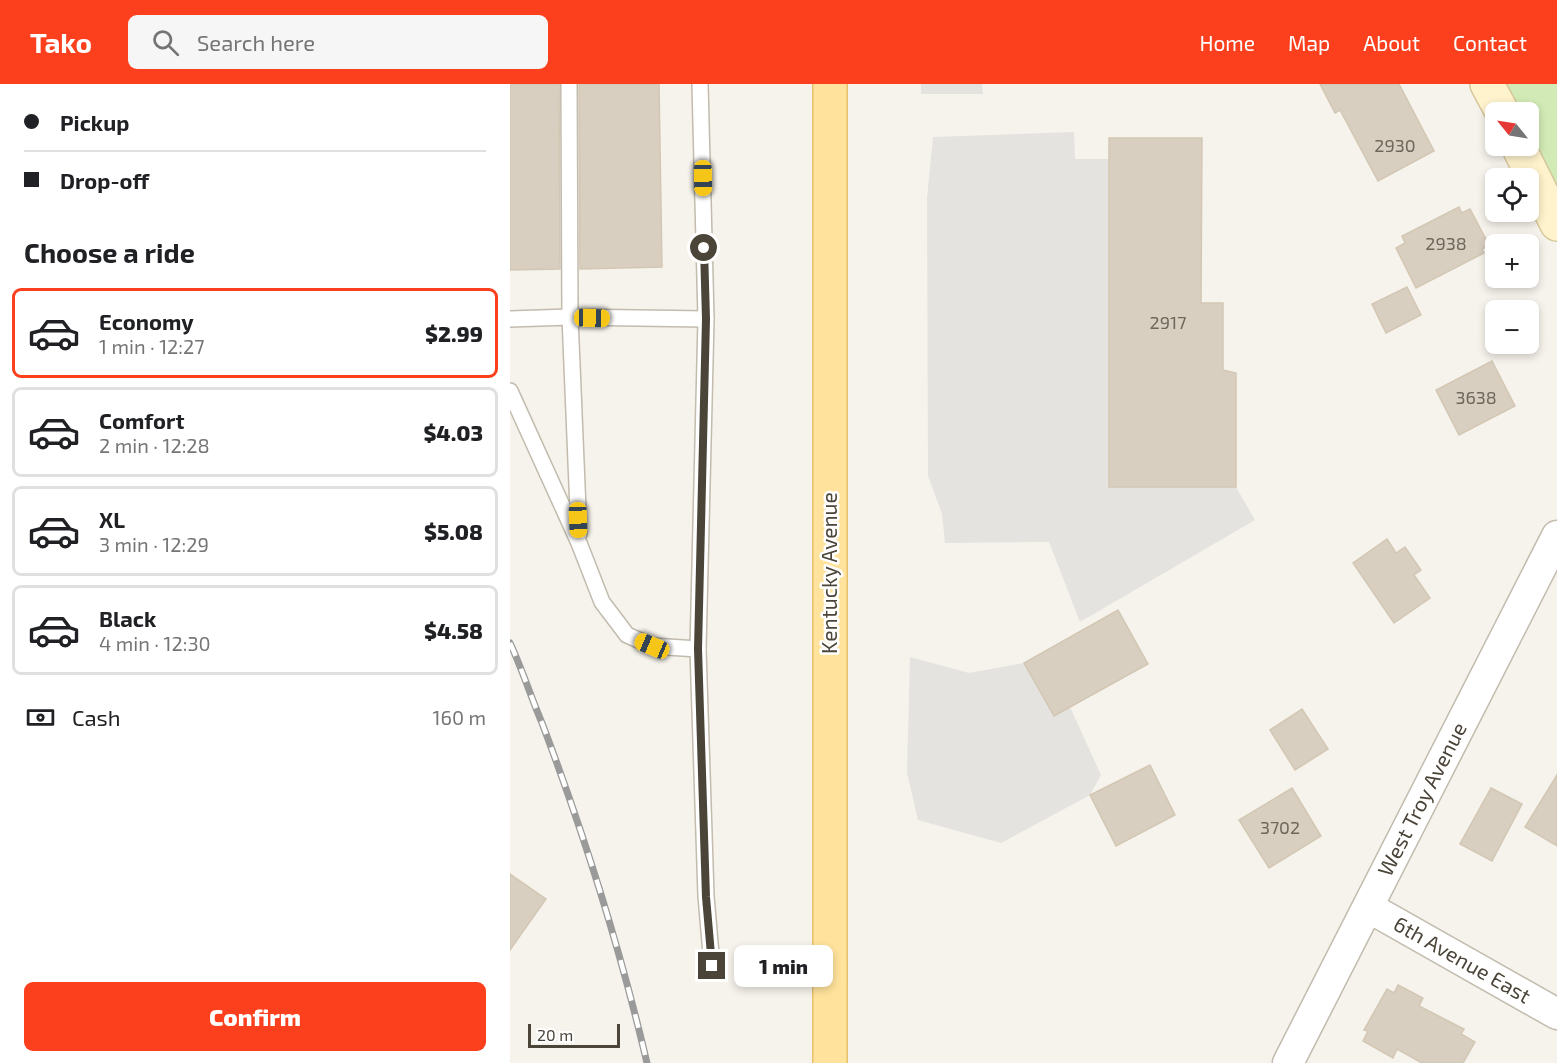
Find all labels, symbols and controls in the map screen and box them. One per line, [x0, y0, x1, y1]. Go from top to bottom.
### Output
search box [128, 15, 548, 69]
text: Tako [30, 25, 92, 59]
icon: search [149, 26, 182, 59]
text: Search here [197, 29, 315, 55]
text: Home [1199, 30, 1255, 55]
text: Map [1288, 30, 1330, 55]
text: About [1363, 30, 1420, 55]
text: Contact [1453, 30, 1527, 55]
north arrow [1485, 102, 1539, 156]
map controls [1485, 102, 1539, 354]
text: Pickup [60, 109, 129, 135]
house number: 2930 [1374, 134, 1416, 156]
car [694, 160, 712, 196]
text: Drop-off [60, 167, 149, 193]
button: locate [1485, 168, 1539, 222]
house number: 2938 [1425, 232, 1467, 254]
route start [690, 234, 717, 261]
button: + [1485, 234, 1539, 288]
text: Choose a ride [24, 236, 195, 268]
button: − [1485, 300, 1539, 354]
icon: car [27, 306, 81, 360]
text: Economy [99, 308, 194, 334]
car [574, 309, 610, 327]
house number: 2917 [1150, 311, 1186, 333]
text: $2.99 [425, 320, 483, 346]
text: 1 min · 12:27 [99, 334, 205, 358]
house number: 3638 [1455, 386, 1497, 408]
icon: car [27, 405, 81, 459]
text: Comfort [99, 407, 184, 433]
text: $4.03 [423, 419, 483, 445]
text: 2 min · 12:28 [99, 433, 210, 457]
street label: Kentucky Avenue [816, 492, 841, 654]
car [568, 502, 588, 538]
icon: car [27, 504, 81, 558]
text: XL [99, 506, 125, 532]
text: $5.08 [424, 518, 483, 544]
text: 3 min · 12:29 [99, 532, 209, 556]
icon: car [27, 603, 81, 657]
text: Black [99, 605, 156, 631]
text: $4.58 [424, 617, 483, 643]
text: 4 min · 12:30 [99, 631, 211, 655]
car [632, 631, 672, 661]
icon: cash [24, 701, 57, 734]
text: Cash [72, 704, 121, 730]
text: 160 m [433, 705, 486, 729]
street label: West Troy Avenue [1372, 718, 1471, 880]
house number: 3702 [1260, 816, 1300, 838]
street label: 6th Avenue East [1390, 910, 1536, 1008]
callout: 1 min [733, 945, 832, 987]
route end [698, 952, 725, 979]
text: 1 min [759, 954, 808, 978]
button: Confirm [24, 982, 486, 1051]
scale bar [528, 1021, 620, 1048]
text: 20 m [537, 1025, 573, 1044]

